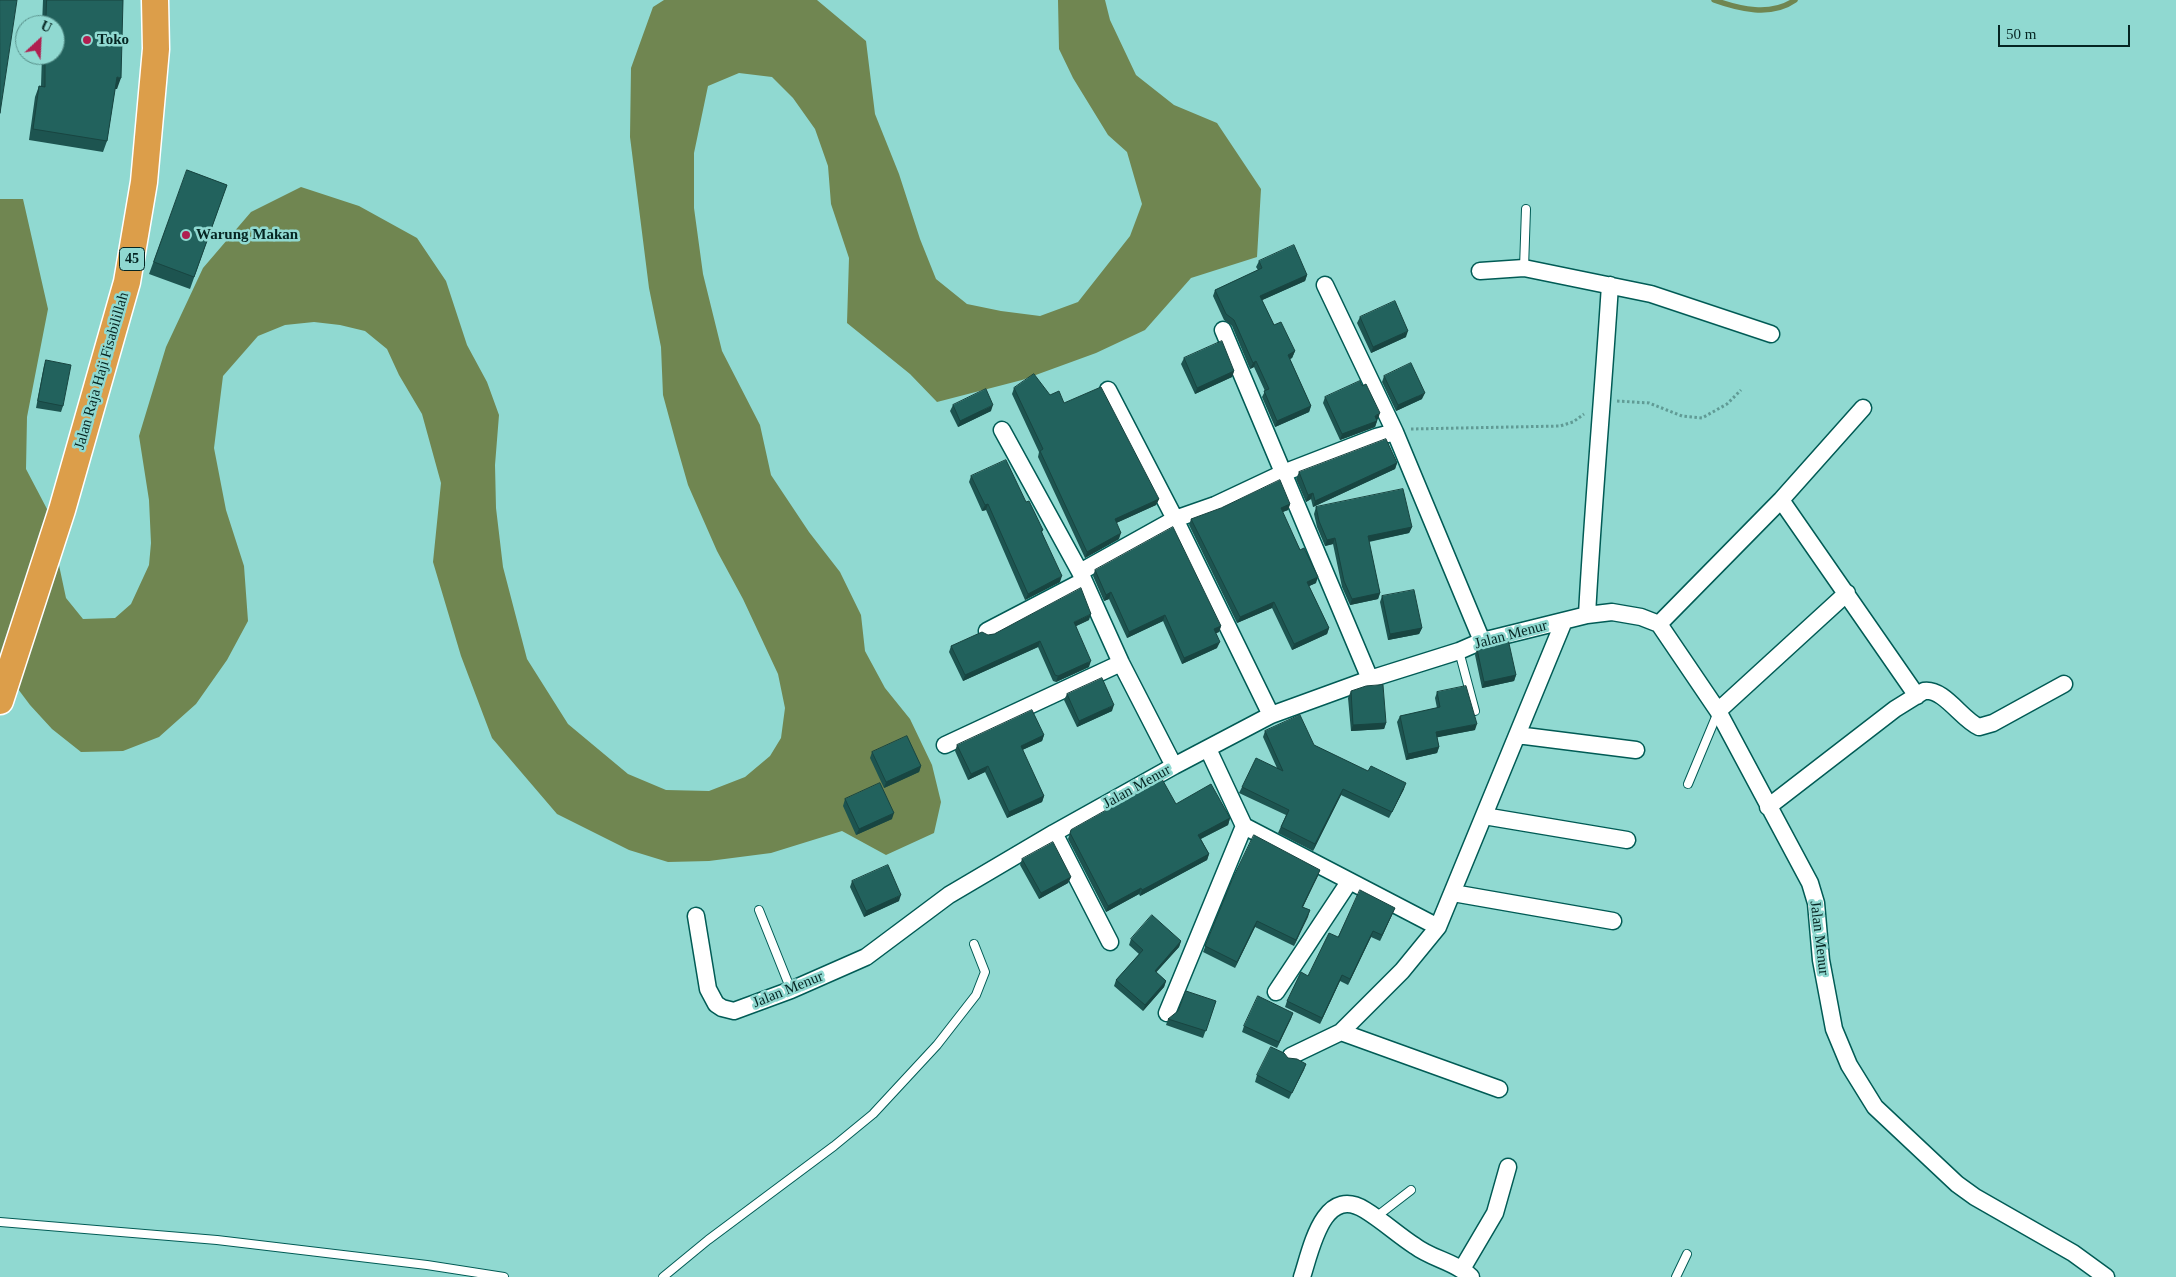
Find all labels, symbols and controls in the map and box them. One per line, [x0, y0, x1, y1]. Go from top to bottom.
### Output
north arrow [15, 15, 65, 65]
scale bar [2001, 15, 2134, 47]
text: U [38, 18, 54, 36]
text: 50 m [2006, 26, 2036, 42]
place label: Toko [97, 31, 129, 49]
marker: Toko [81, 34, 93, 46]
place label: Warung Makan [196, 226, 298, 244]
marker: Warung Makan [180, 229, 192, 241]
road number: 45 [120, 248, 144, 270]
street label: Jalan Raja Haji Fisabilillah [71, 290, 133, 452]
street label: Jalan Menur [1473, 617, 1549, 653]
street label: Jalan Menur [1100, 761, 1174, 813]
street label: Jalan Menur [1806, 900, 1832, 976]
street label: Jalan Menur [750, 968, 826, 1012]

